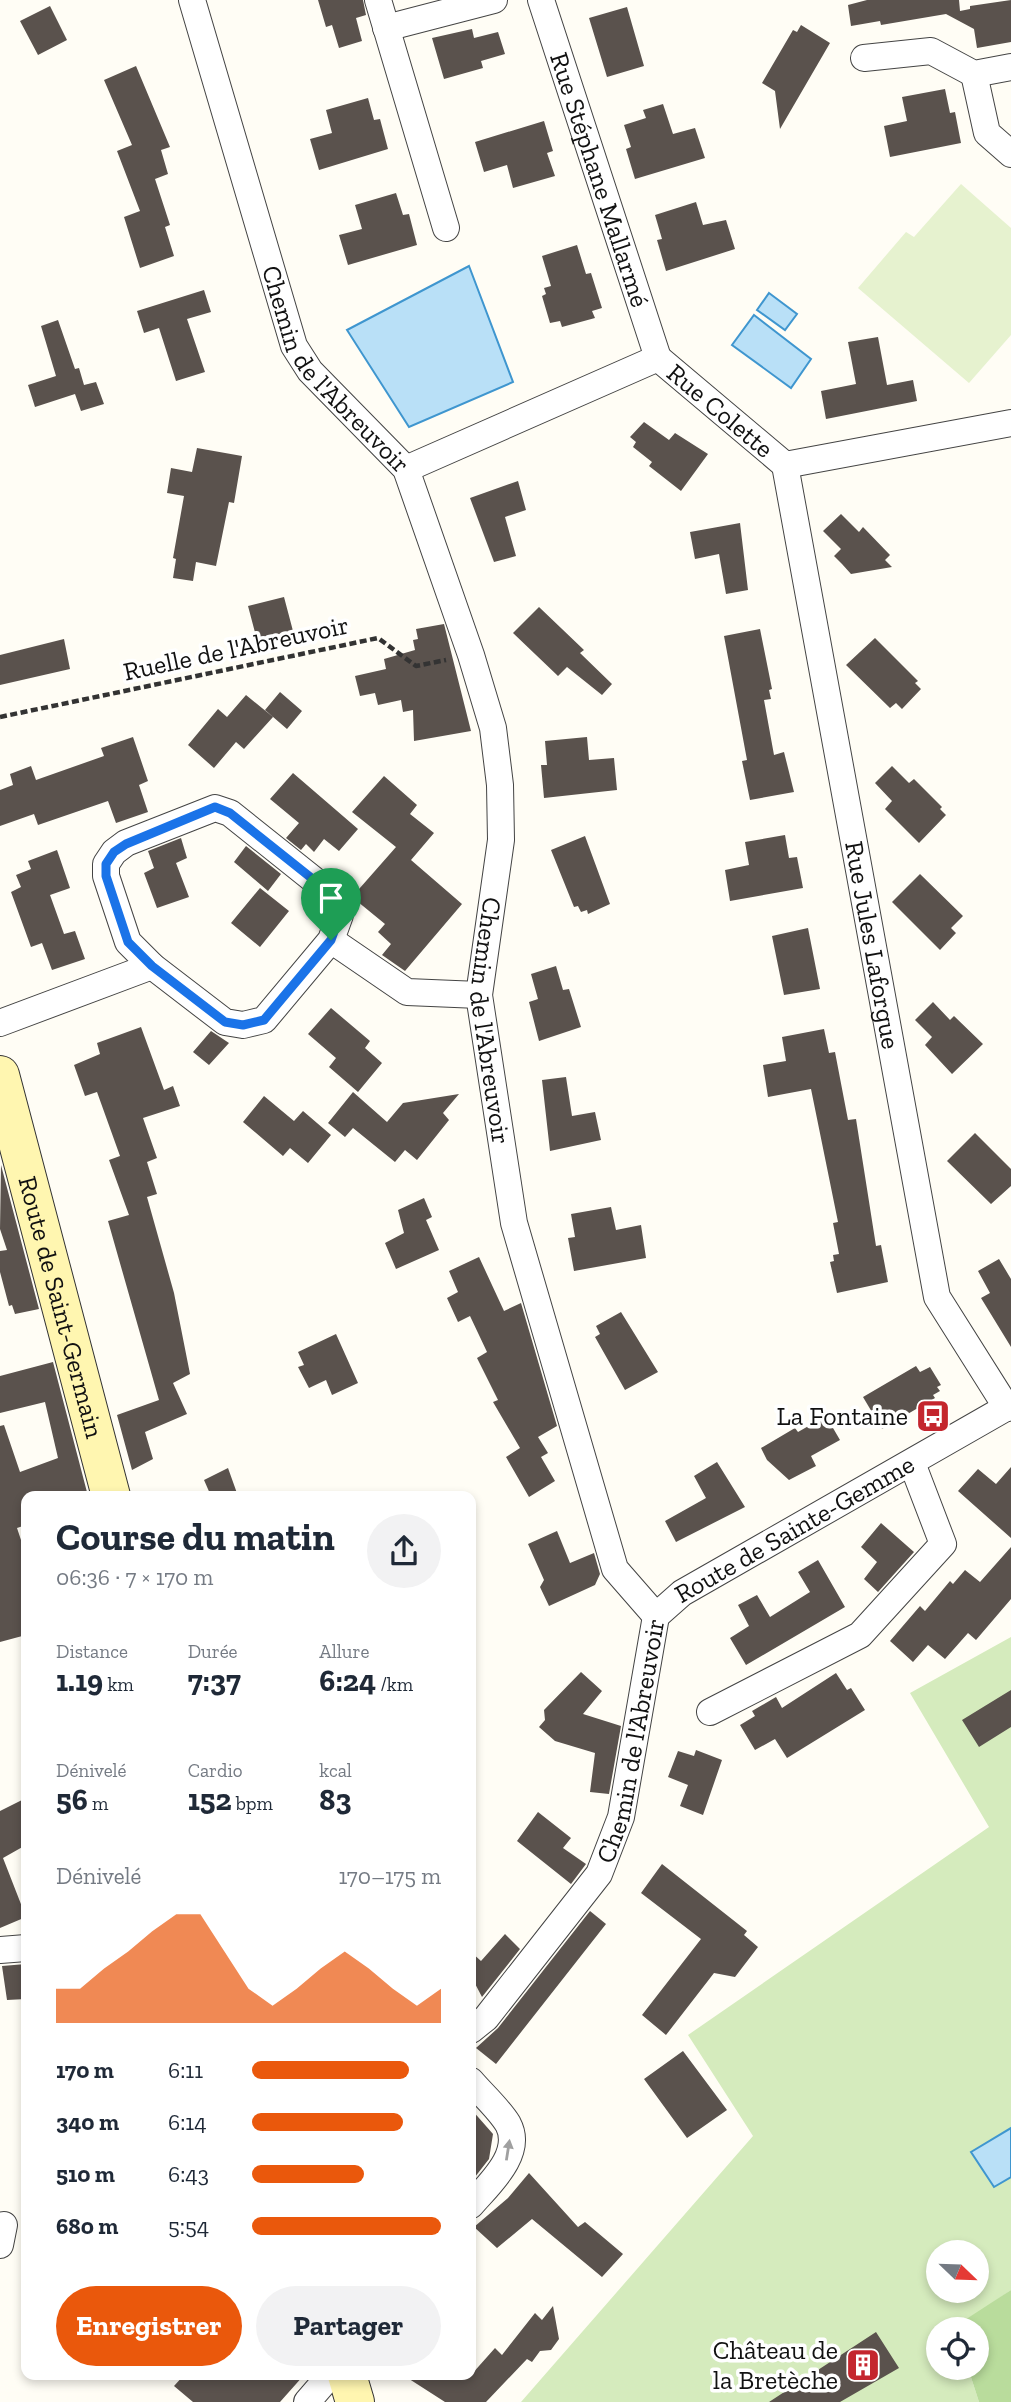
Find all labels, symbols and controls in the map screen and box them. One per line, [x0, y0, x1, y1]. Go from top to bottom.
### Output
street label: Rue Stéphane Mallarmé [543, 48, 656, 311]
street label: Chemin de l'Abreuvoir [255, 262, 417, 479]
street label: Rue Colette [661, 357, 780, 465]
street label: Ruelle de l'Abreuvoir [120, 608, 352, 688]
street label: Rue Jules Laforgue [838, 838, 907, 1052]
pin [301, 868, 361, 940]
icon: arrive [312, 879, 350, 917]
street label: Chemin de l'Abreuvoir [463, 895, 518, 1146]
street label: Route de Saint-Germain [11, 1173, 111, 1442]
bus stop icon: La Fontaine [914, 1397, 952, 1435]
place label: La Fontaine [777, 1400, 908, 1432]
street label: Route de Sainte-Gemme [669, 1448, 920, 1610]
text: Course du matin [56, 1514, 335, 1560]
button: share [367, 1514, 441, 1588]
text: 06:36 · 7 × 170 m [56, 1563, 213, 1591]
street label: Chemin de l'Abreuvoir [589, 1616, 671, 1867]
text: Distance [56, 1640, 128, 1663]
text: Durée [188, 1640, 238, 1663]
text: Allure [319, 1640, 369, 1663]
text: 1.19 [56, 1663, 103, 1699]
text: 7:37 [188, 1663, 241, 1699]
text: 6:24 [319, 1663, 376, 1699]
text: km [103, 1673, 134, 1696]
text: /km [376, 1673, 413, 1696]
text: Dénivelé [56, 1759, 127, 1782]
text: Cardio [188, 1759, 243, 1782]
text: kcal [319, 1759, 352, 1782]
text: 56 [56, 1782, 88, 1818]
text: 152 [188, 1782, 232, 1818]
text: 83 [319, 1782, 352, 1818]
text: m [88, 1792, 108, 1815]
text: bpm [232, 1792, 273, 1815]
text: Dénivelé [56, 1862, 141, 1890]
text: 170–175 m [338, 1862, 441, 1890]
text: 170 m [56, 2056, 114, 2084]
text: 6:11 [168, 2056, 203, 2084]
text: 340 m [56, 2108, 119, 2136]
text: 6:14 [168, 2108, 207, 2136]
one-way arrow [503, 2139, 514, 2161]
text: 510 m [56, 2160, 115, 2188]
text: 6:43 [168, 2160, 209, 2188]
text: 680 m [56, 2212, 118, 2240]
text: 5:54 [168, 2212, 209, 2240]
north arrow [926, 2240, 989, 2303]
map controls [926, 2240, 989, 2380]
button: Enregistrer [56, 2286, 242, 2366]
button: Partager [256, 2286, 441, 2366]
button: locate [926, 2317, 989, 2380]
place label: Château de la Bretèche [713, 2334, 838, 2396]
building icon: Château de la Bretèche [844, 2346, 882, 2384]

